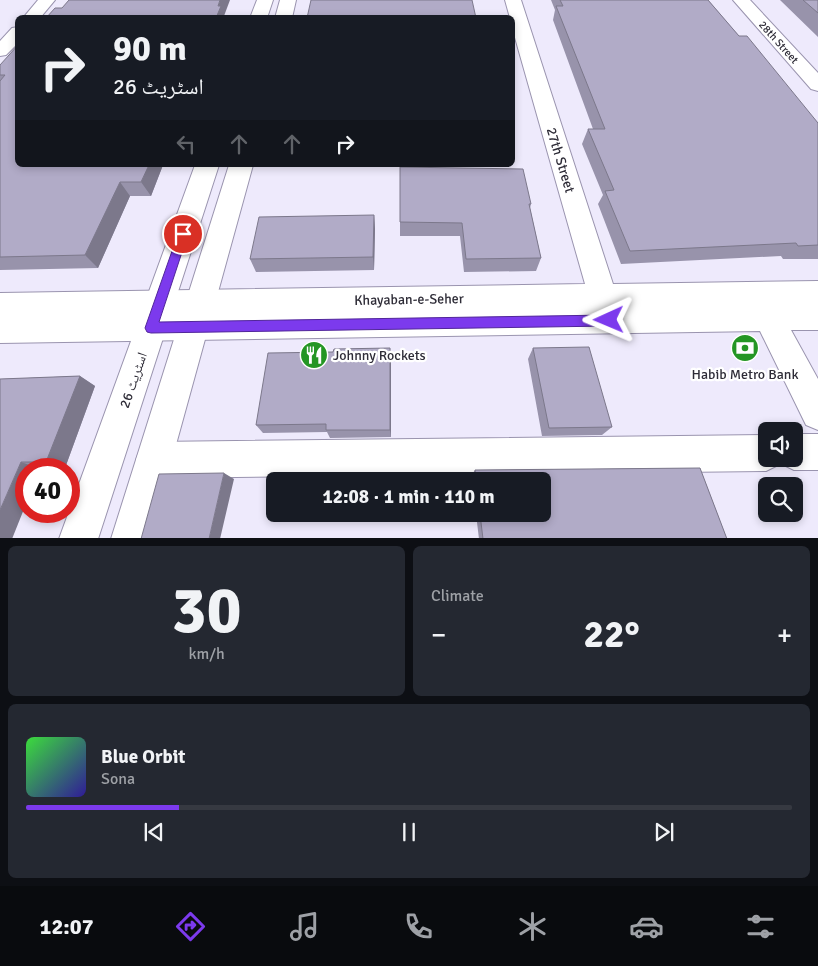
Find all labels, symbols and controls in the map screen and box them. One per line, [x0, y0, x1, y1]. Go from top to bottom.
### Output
street label: 28th Street [756, 18, 801, 66]
text: 90 m [113, 27, 187, 70]
icon: right [30, 35, 95, 100]
text: اسٹریٹ 26 [113, 73, 204, 100]
street label: 27th Street [543, 126, 579, 195]
icon: left [172, 130, 200, 158]
icon: ahead [225, 130, 253, 158]
icon: ahead [278, 130, 306, 158]
icon: right [331, 130, 359, 158]
pin [162, 213, 204, 255]
icon: arrive [169, 220, 197, 248]
street label: Khayaban-e-Seher [354, 290, 465, 309]
position arrow [582, 293, 634, 345]
bank icon: Habib Metro Bank [730, 333, 760, 363]
restaurant icon: Johnny Rockets [299, 340, 329, 370]
place label: Johnny Rockets [333, 347, 426, 364]
street label: اسٹریٹ 26 [116, 350, 151, 410]
place label: Habib Metro Bank [692, 366, 798, 383]
map controls [758, 422, 803, 522]
button: sound [758, 422, 803, 467]
speed limit sign: 40 [15, 458, 80, 523]
button: search [758, 477, 803, 522]
text: 12:08 · 1 min · 110 m [322, 485, 495, 509]
text: 30 [171, 571, 242, 651]
text: Climate [431, 586, 484, 606]
text: 22° [583, 611, 640, 658]
text: − [431, 618, 446, 652]
text: + [777, 618, 792, 652]
text: km/h [188, 644, 225, 664]
text: Blue Orbit [101, 745, 185, 769]
text: Sona [101, 769, 135, 789]
icon: previous [140, 818, 168, 846]
icon: pause [395, 818, 423, 846]
icon: next [650, 818, 678, 846]
icon: directions [173, 909, 208, 944]
icon: music [287, 909, 322, 944]
icon: phone [401, 909, 436, 944]
icon: climate [515, 909, 550, 944]
icon: car [629, 909, 664, 944]
icon: filters [743, 909, 778, 944]
text: 12:07 [40, 913, 94, 940]

